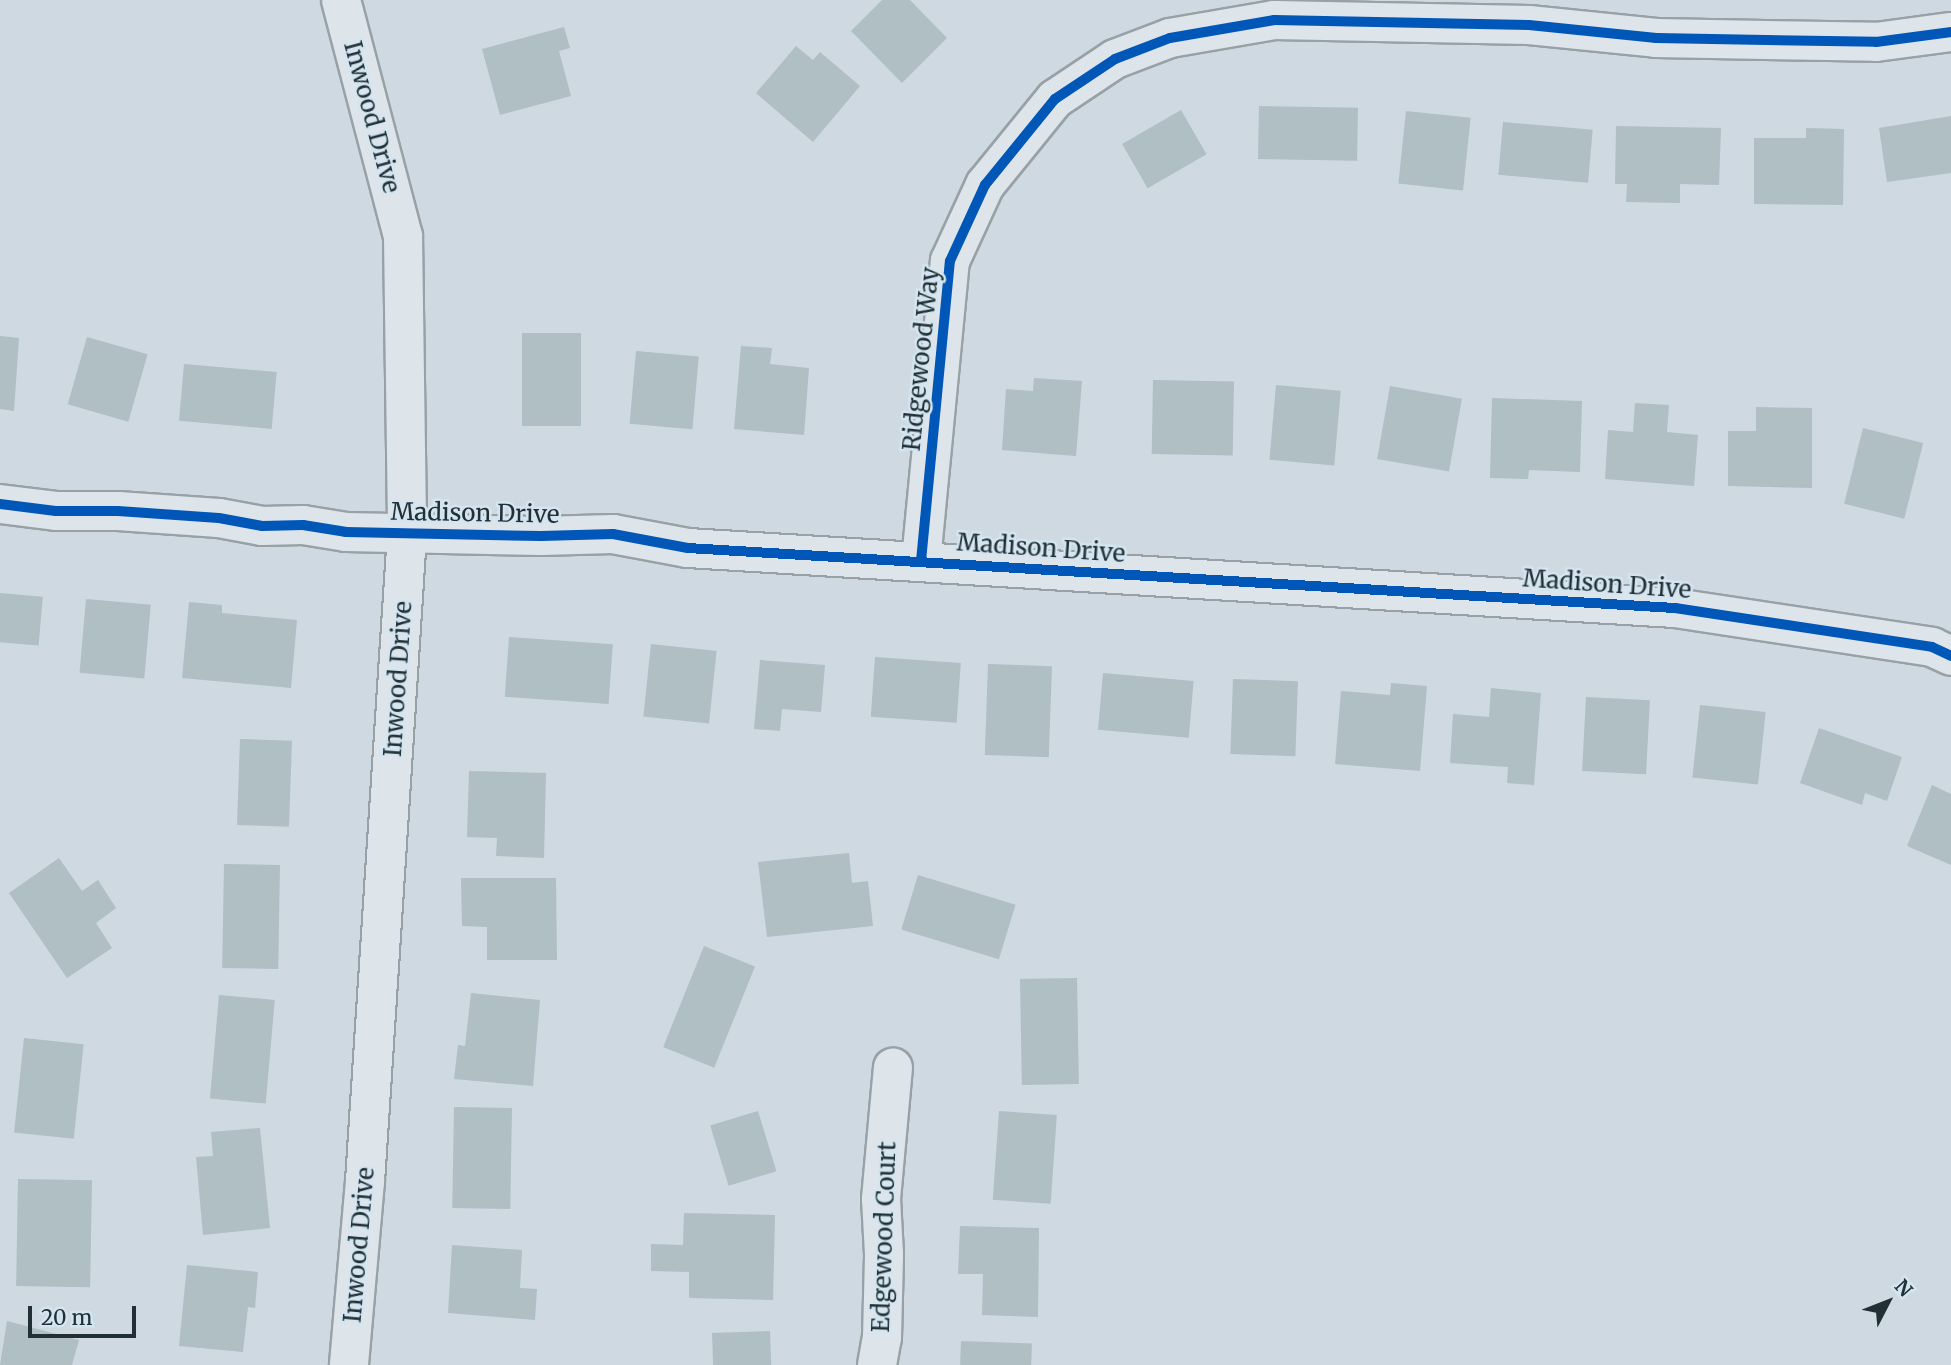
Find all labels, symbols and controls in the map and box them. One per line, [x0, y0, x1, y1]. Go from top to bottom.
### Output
street label: Inwood Drive [338, 38, 406, 196]
street label: Ridgewood Way [897, 266, 945, 452]
street label: Madison Drive [390, 497, 560, 529]
street label: Madison Drive [956, 528, 1126, 568]
street label: Madison Drive [1522, 564, 1692, 604]
street label: Inwood Drive [378, 600, 418, 758]
street label: Edgewood Court [866, 1141, 902, 1333]
street label: Inwood Drive [338, 1166, 380, 1324]
north arrow [1853, 1267, 1923, 1337]
text: N [1890, 1274, 1918, 1302]
scale bar [32, 1292, 140, 1336]
text: 20 m [41, 1304, 92, 1331]

